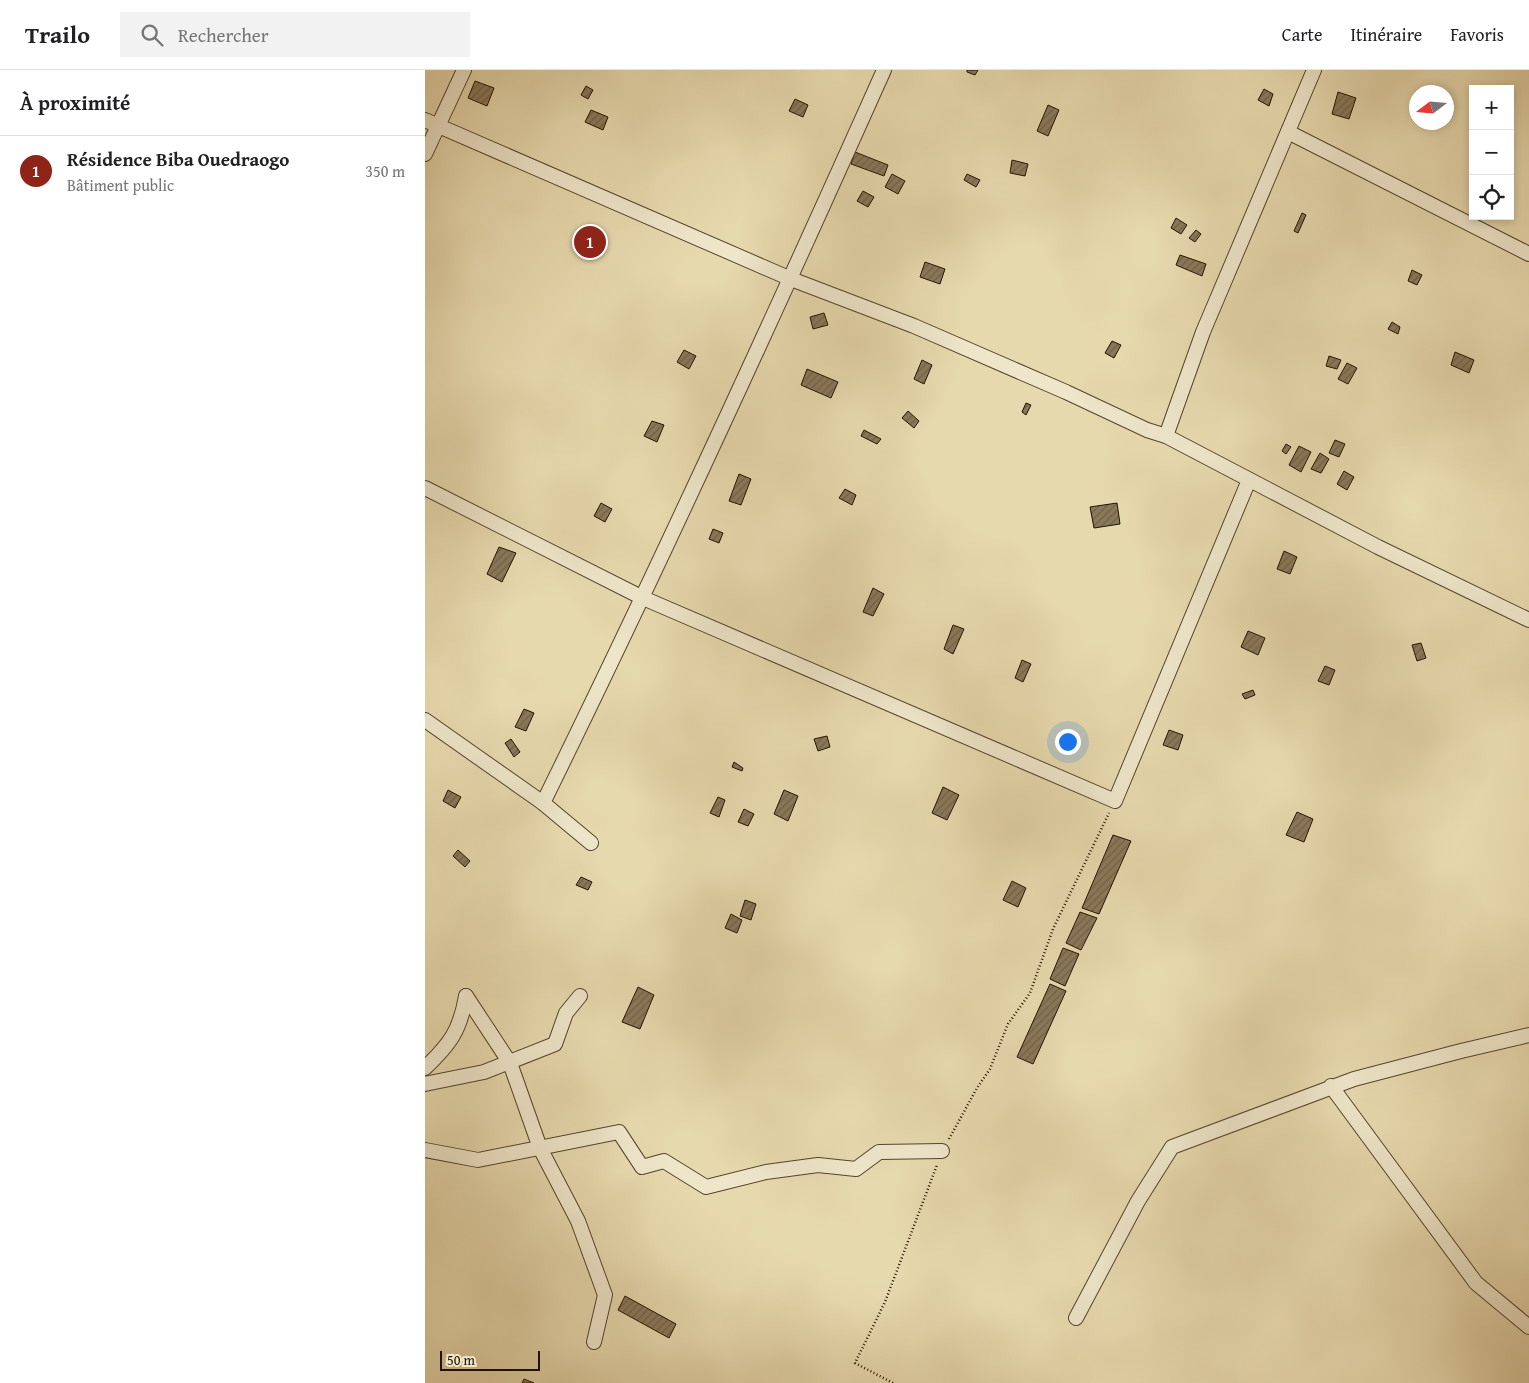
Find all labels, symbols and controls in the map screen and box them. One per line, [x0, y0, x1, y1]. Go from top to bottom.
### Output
search box [120, 12, 470, 57]
text: Trailo [25, 17, 90, 52]
icon: search [138, 21, 166, 49]
text: Rechercher [178, 21, 269, 49]
text: Carte [1282, 21, 1322, 48]
text: Itinéraire [1350, 21, 1422, 48]
text: Favoris [1450, 21, 1504, 48]
north arrow [1409, 85, 1454, 130]
map controls [1469, 85, 1514, 220]
button: + [1469, 85, 1514, 130]
text: À proximité [20, 87, 130, 118]
button: − [1469, 130, 1514, 175]
text: Résidence Biba Ouedraogo [67, 145, 289, 173]
text: 1 [32, 159, 40, 183]
text: 350 m [365, 159, 405, 183]
text: Bâtiment public [67, 173, 174, 197]
button: locate [1469, 175, 1514, 220]
pin: 1 [574, 223, 606, 261]
your location [1055, 729, 1081, 755]
scale bar [440, 1348, 540, 1371]
text: 50 m [447, 1350, 475, 1370]

